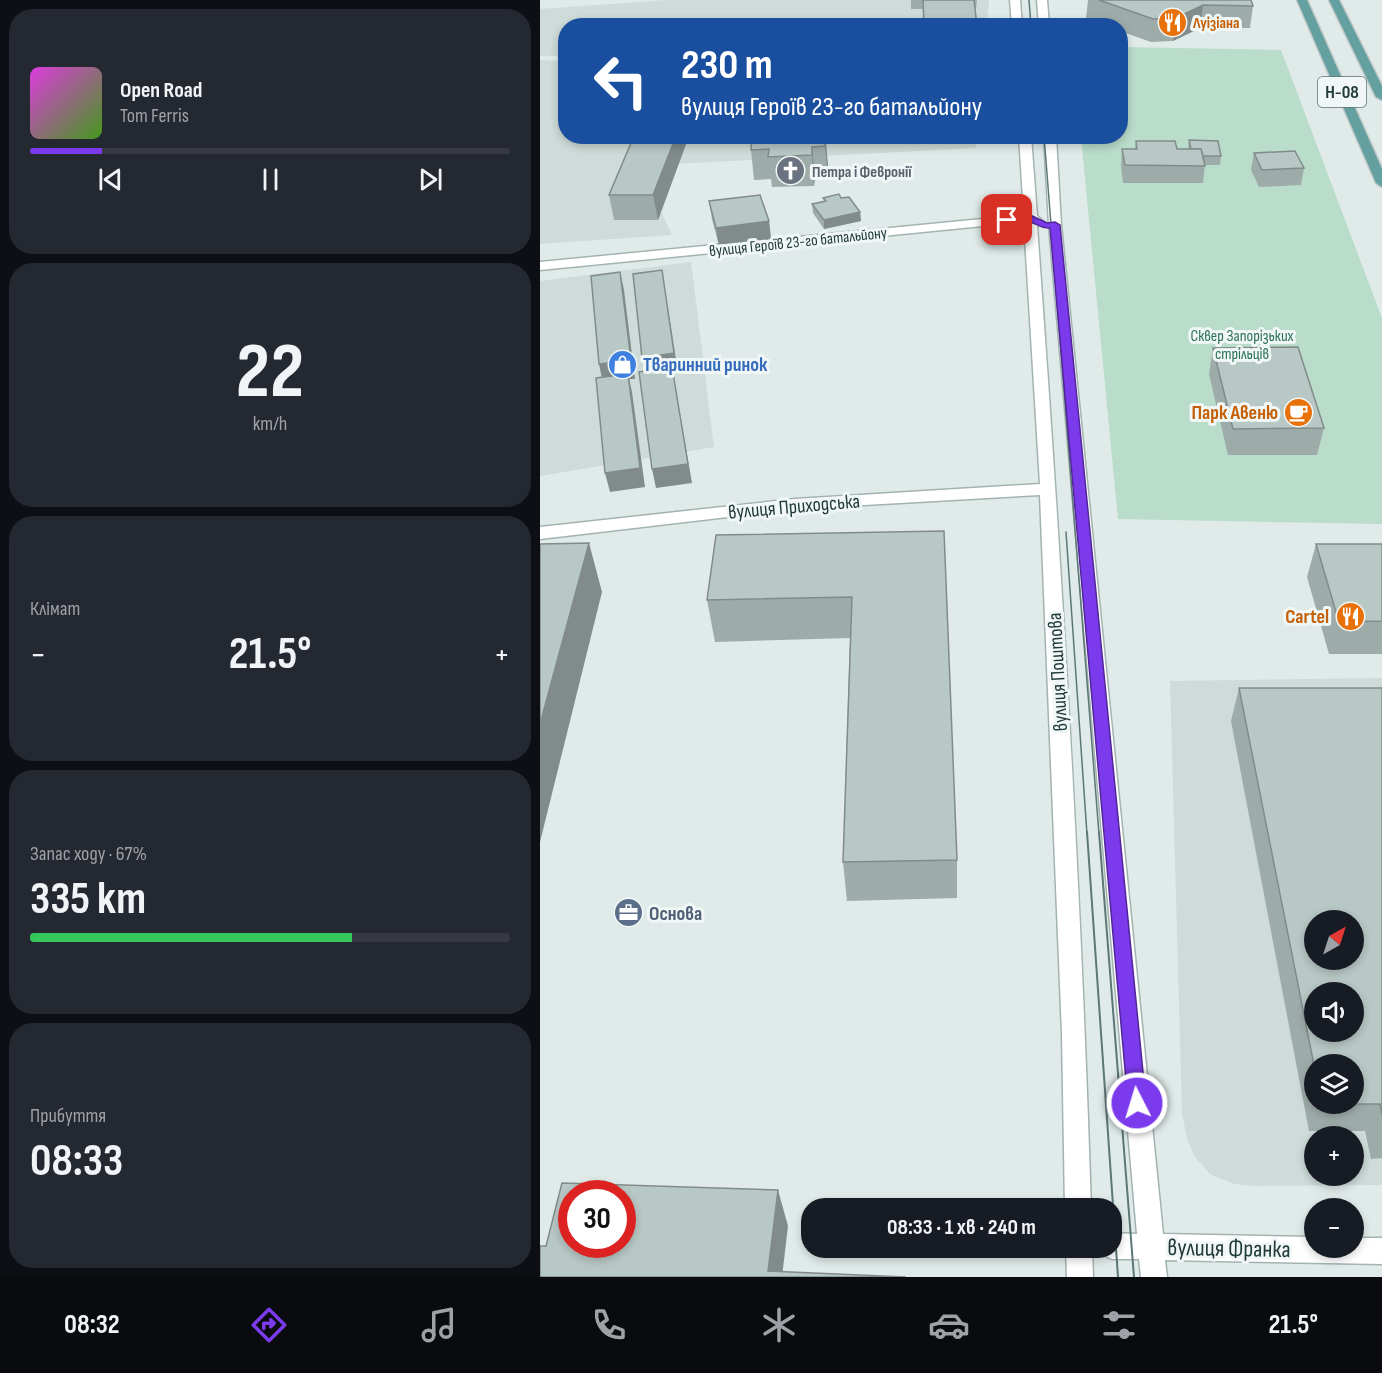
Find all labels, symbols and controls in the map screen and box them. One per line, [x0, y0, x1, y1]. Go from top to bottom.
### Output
restaurant icon: Луізіана [1156, 6, 1188, 38]
place label: Луізіана [1192, 14, 1240, 33]
text: 230 m [681, 40, 773, 91]
icon: left [582, 42, 660, 120]
text: Open Road [120, 77, 202, 104]
road number: Н-08 [1318, 77, 1366, 107]
text: вулиця Героїв 23-го батальйону [681, 91, 982, 123]
text: Tom Ferris [120, 104, 189, 128]
church icon: Петра і Февронії [775, 155, 807, 187]
icon: previous [94, 163, 127, 196]
icon: pause [254, 163, 287, 196]
icon: next [414, 163, 447, 196]
place label: Петра і Февронії [812, 163, 912, 182]
pin [981, 194, 1032, 245]
icon: arrive [990, 203, 1023, 236]
street label: вулиця Героїв 23-го батальйону [708, 224, 888, 261]
text: 22 [236, 326, 304, 419]
park label: Сквер Запорізьких стрільців [1190, 327, 1294, 364]
shop icon: Тваринний ринок [606, 348, 638, 380]
place label: Тваринний ринок [643, 353, 768, 377]
cafe icon: Парк Авеню [1283, 396, 1315, 428]
place label: Парк Авеню [1192, 401, 1278, 425]
text: km/h [253, 412, 287, 436]
street label: вулиця Приходська [727, 489, 861, 525]
text: Клімат [30, 597, 80, 621]
restaurant icon: Cartel [1334, 600, 1366, 632]
place label: Cartel [1285, 605, 1329, 629]
street label: вулиця Поштова [1043, 612, 1073, 732]
text: 21.5° [229, 627, 311, 682]
text: − [30, 635, 46, 675]
text: + [494, 635, 510, 675]
text: Запас ходу · 67% [30, 842, 147, 866]
text: 335 km [30, 872, 146, 927]
office icon: Основа [612, 897, 644, 929]
place label: Основа [649, 902, 702, 926]
north arrow [1304, 910, 1364, 970]
map controls [1304, 910, 1364, 1258]
button: sound [1304, 982, 1364, 1042]
button: layers [1304, 1054, 1364, 1114]
position arrow [1105, 1071, 1169, 1135]
text: Прибуття [30, 1104, 106, 1128]
button: + [1304, 1126, 1364, 1186]
text: 08:33 [30, 1134, 123, 1189]
speed limit sign: 30 [558, 1180, 636, 1258]
button: − [1304, 1198, 1364, 1258]
text: 08:33 · 1 хв · 240 m [887, 1214, 1036, 1241]
street label: вулиця Франка [1167, 1233, 1291, 1264]
icon: directions [248, 1304, 290, 1346]
icon: music [418, 1304, 460, 1346]
icon: phone [588, 1304, 630, 1346]
icon: climate [758, 1304, 800, 1346]
icon: car [928, 1304, 970, 1346]
icon: filters [1098, 1304, 1140, 1346]
text: 08:32 [64, 1309, 120, 1341]
text: 21.5° [1268, 1309, 1318, 1341]

